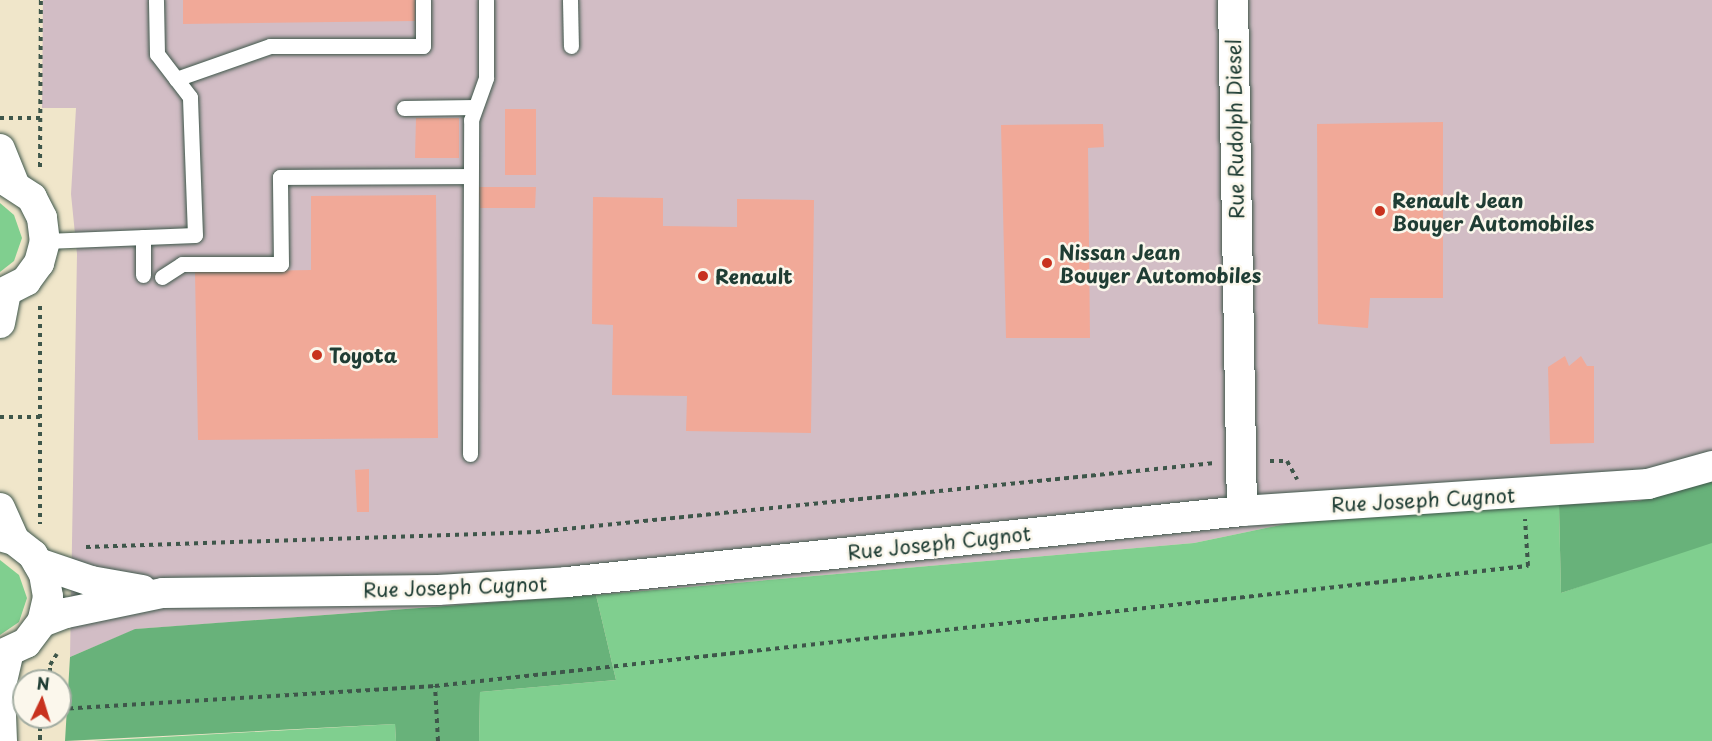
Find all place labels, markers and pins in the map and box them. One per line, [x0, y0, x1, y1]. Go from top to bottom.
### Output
place label: Renault Jean Bouyer Automobiles [1392, 188, 1595, 235]
marker: Renault Jean Bouyer Automobiles [1373, 204, 1387, 218]
place label: Nissan Jean Bouyer Automobiles [1059, 240, 1262, 287]
marker: Nissan Jean Bouyer Automobiles [1040, 256, 1054, 270]
place label: Renault [715, 264, 793, 288]
marker: Renault [696, 269, 710, 283]
place label: Toyota [329, 343, 397, 367]
marker: Toyota [310, 348, 324, 362]

